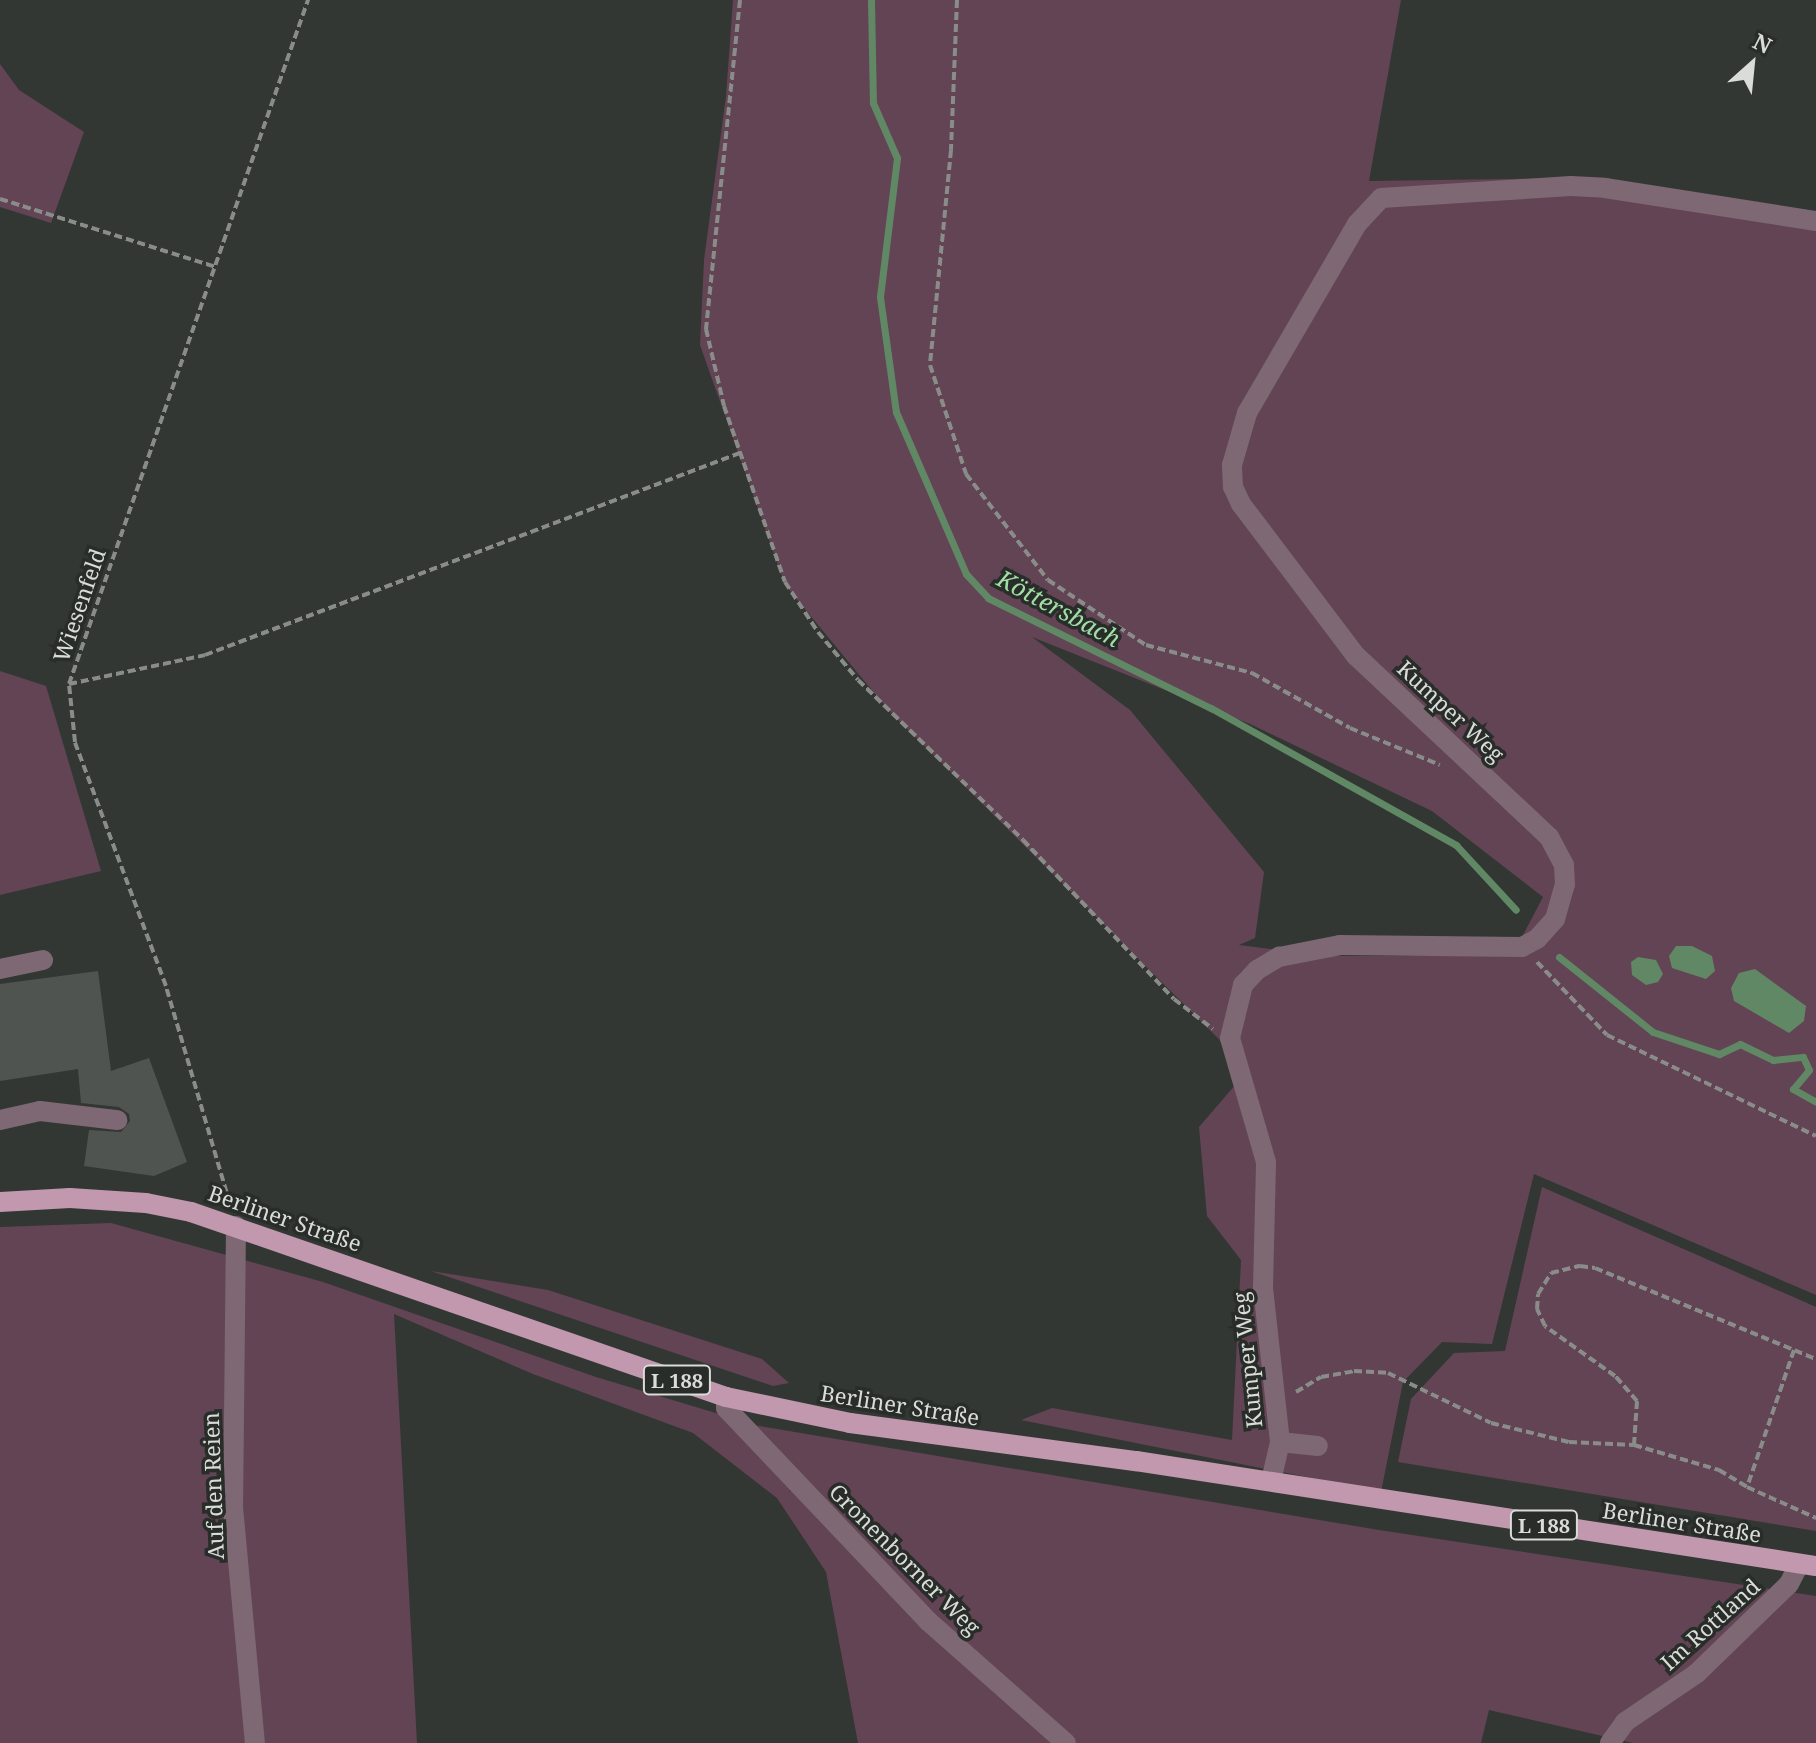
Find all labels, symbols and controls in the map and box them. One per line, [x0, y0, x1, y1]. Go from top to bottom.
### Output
north arrow [1712, 24, 1792, 104]
text: N [1748, 25, 1777, 60]
street label: Wiesenfeld [47, 545, 111, 665]
water label: Köttersbach [992, 564, 1126, 652]
street label: Kumper Weg [1392, 655, 1510, 767]
street label: Berliner Straße [205, 1179, 365, 1257]
street label: Kumper Weg [1227, 1291, 1267, 1429]
road number: L 188 [641, 1364, 713, 1396]
street label: Berliner Straße [819, 1379, 981, 1431]
street label: Auf den Reien [197, 1412, 229, 1560]
street label: Gronenborner Weg [824, 1478, 986, 1640]
street label: Berliner Straße [1601, 1496, 1763, 1548]
road number: L 188 [1508, 1509, 1580, 1541]
street label: Im Rottland [1655, 1573, 1765, 1675]

